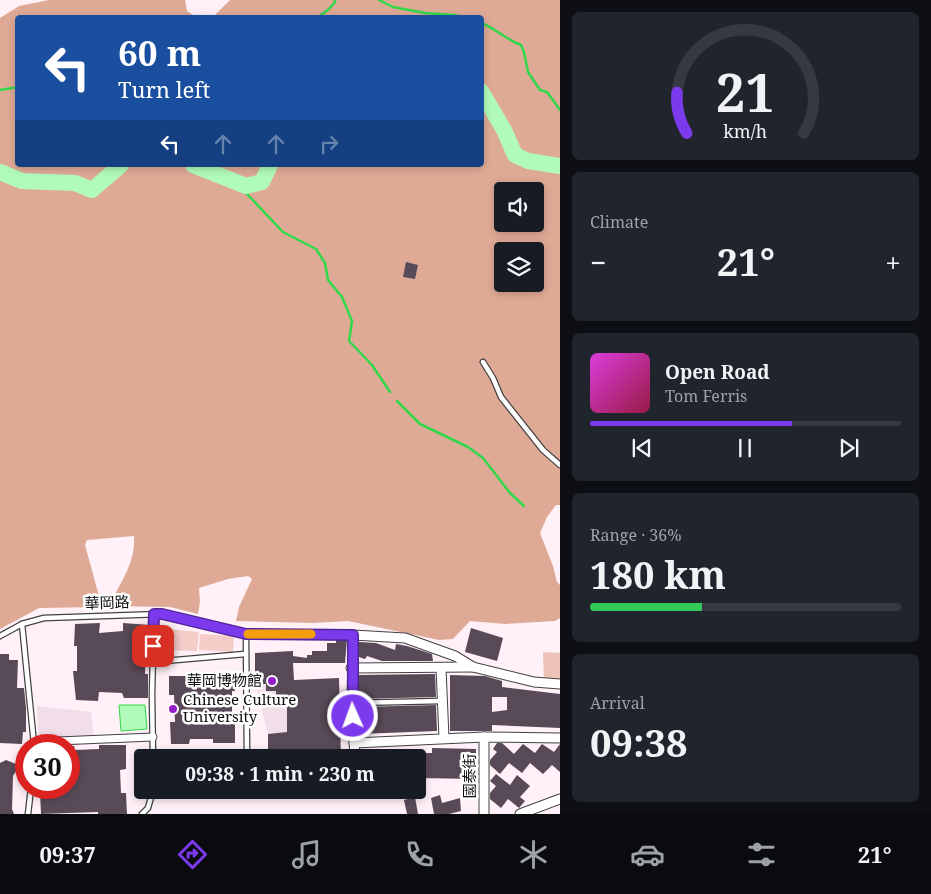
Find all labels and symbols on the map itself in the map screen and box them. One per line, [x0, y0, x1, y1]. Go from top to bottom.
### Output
street label: 華岡路 [84, 591, 130, 613]
pin [132, 625, 174, 667]
place label: 華岡博物館 [187, 670, 262, 690]
marker: 華岡博物館 [266, 675, 278, 687]
place label: Chinese Culture University [183, 689, 296, 726]
position arrow [326, 689, 378, 741]
marker: Chinese Culture University [167, 703, 179, 715]
speed limit sign: 30 [15, 734, 80, 799]
street label: 國泰街 [459, 753, 479, 799]

